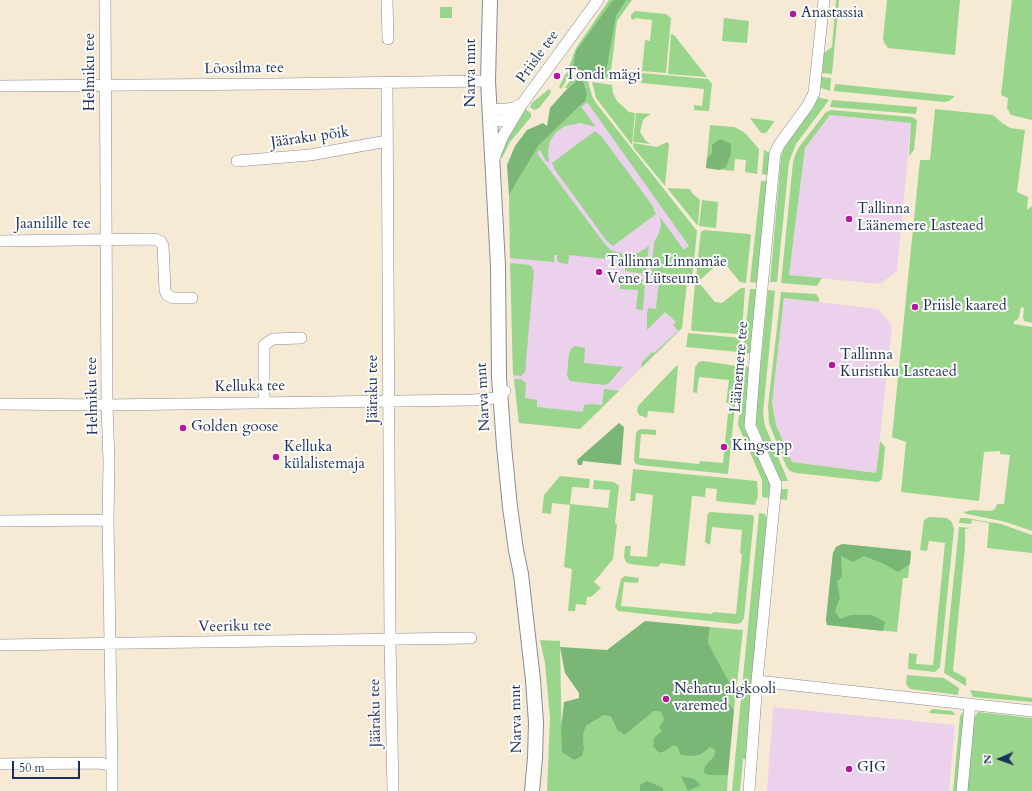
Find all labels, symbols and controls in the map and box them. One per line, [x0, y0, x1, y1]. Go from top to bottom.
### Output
place label: Anastassia [801, 5, 864, 23]
marker: Anastassia [788, 9, 798, 19]
street label: Priisle tee [513, 27, 563, 87]
street label: Helmiku tee [82, 33, 100, 111]
street label: Narva mnt [463, 39, 481, 107]
street label: Lõosilma tee [204, 59, 284, 79]
place label: Tondi mägi [565, 67, 641, 85]
marker: Tondi mägi [552, 71, 562, 81]
street label: Jääraku põik [270, 124, 350, 152]
place label: Tallinna Läänemere Lasteaed [857, 201, 984, 236]
marker: Tallinna Läänemere Lasteaed [844, 214, 854, 224]
street label: Jaanilille tee [15, 216, 91, 234]
place label: Tallinna Linnamäe Vene Lütseum [607, 254, 727, 289]
marker: Tallinna Linnamäe Vene Lütseum [594, 267, 604, 277]
place label: Priisle kaared [923, 298, 1007, 316]
marker: Priisle kaared [910, 302, 920, 312]
street label: Läänemere tee [727, 320, 753, 414]
place label: Tallinna Kuristiku Lasteaed [840, 347, 957, 382]
street label: Jääraku tee [365, 355, 383, 423]
street label: Helmiku tee [83, 356, 103, 436]
marker: Tallinna Kuristiku Lasteaed [827, 360, 837, 370]
street label: Narva mnt [473, 362, 495, 432]
street label: Kelluka tee [214, 377, 286, 397]
place label: Golden goose [191, 419, 279, 437]
marker: Golden goose [178, 423, 188, 433]
place label: Kingsepp [732, 438, 792, 456]
place label: Kelluka külalistemaja [284, 439, 365, 474]
marker: Kingsepp [719, 442, 729, 452]
marker: Kelluka külalistemaja [271, 452, 281, 462]
street label: Veeriku tee [198, 617, 272, 637]
street label: Jääraku tee [366, 678, 386, 748]
place label: Nehatu algkooli varemed [674, 681, 776, 716]
street label: Narva mnt [507, 684, 527, 754]
marker: Nehatu algkooli varemed [661, 694, 671, 704]
north arrow [980, 739, 1020, 779]
scale bar [14, 753, 82, 779]
text: N [980, 754, 995, 764]
text: 50 m [19, 760, 45, 776]
place label: GIG [857, 760, 886, 778]
marker: GIG [844, 764, 854, 774]

